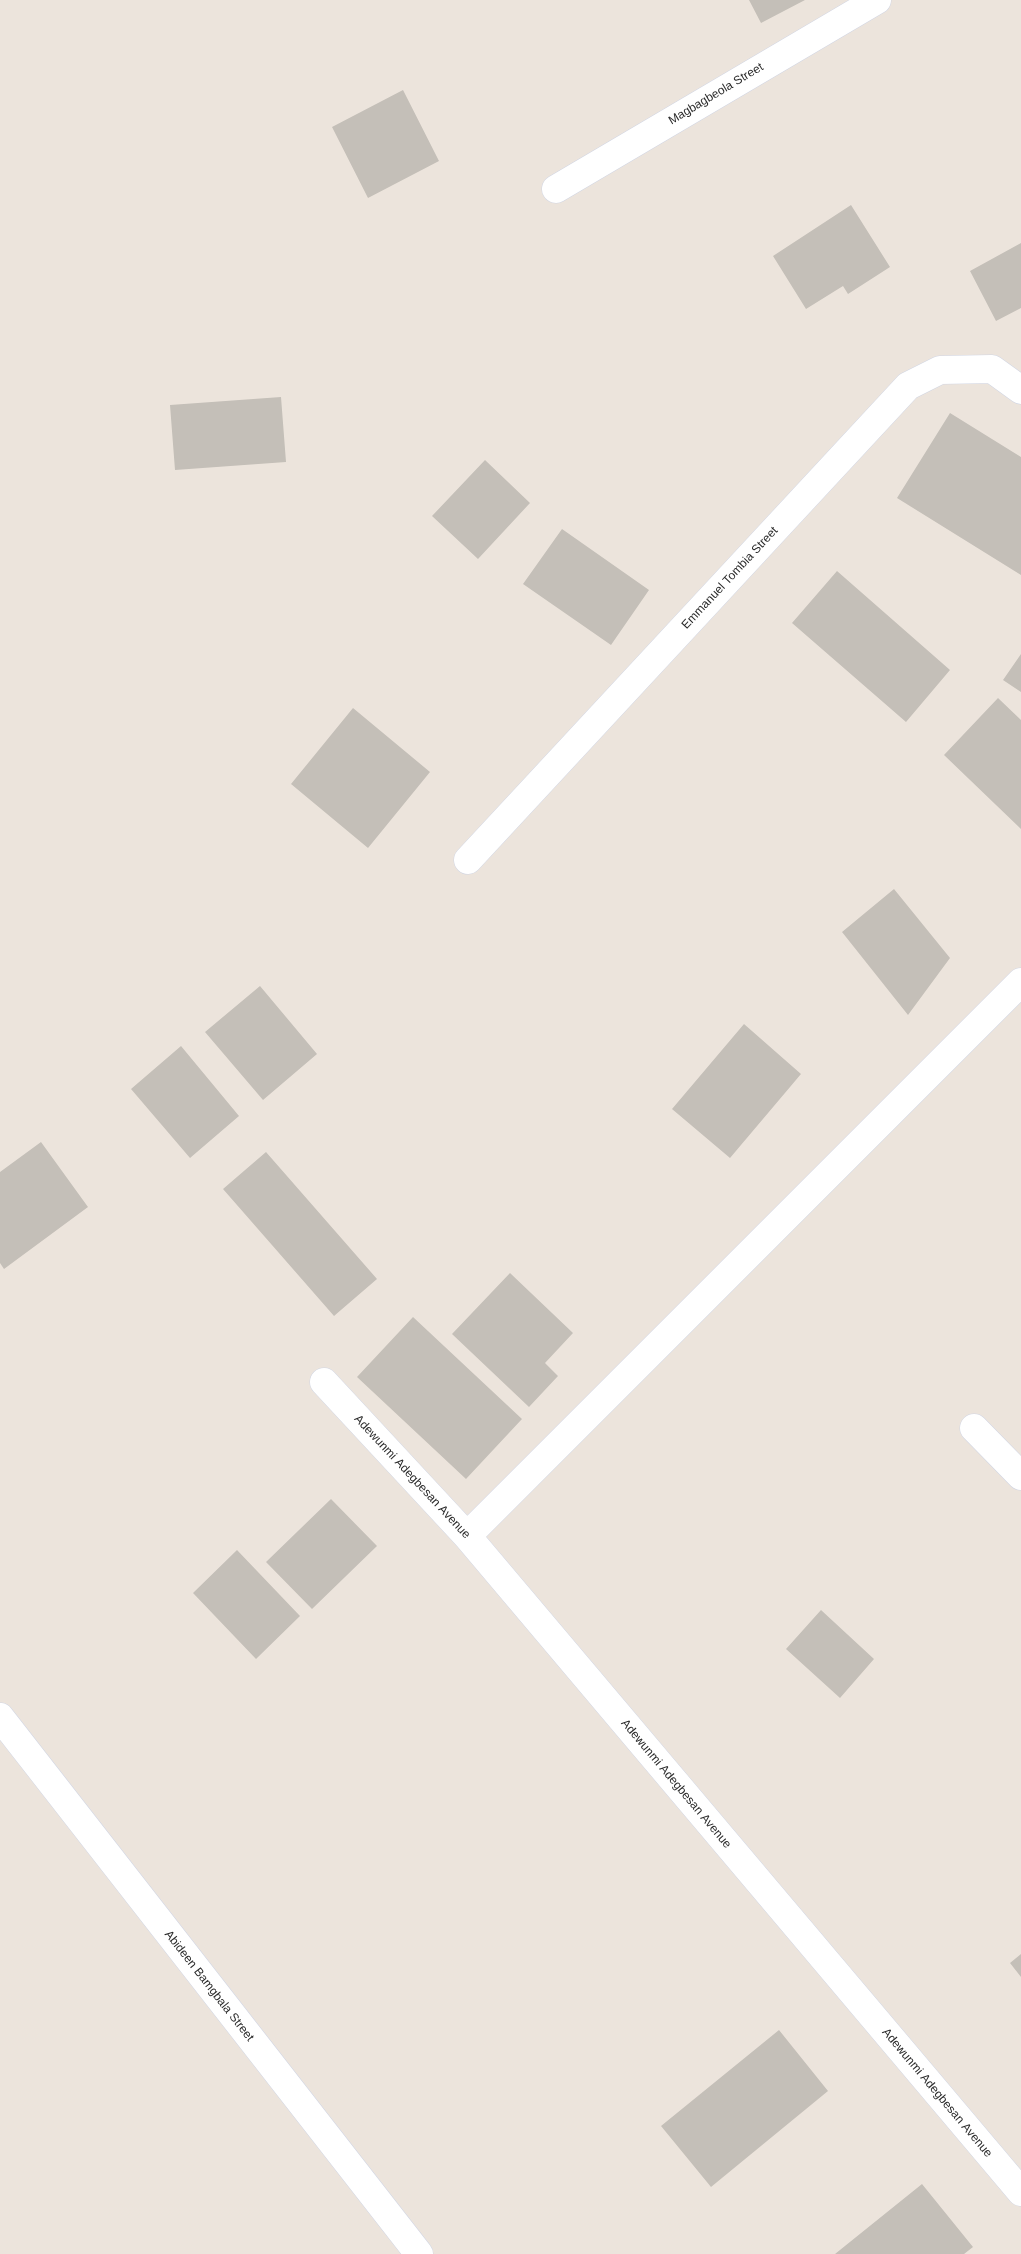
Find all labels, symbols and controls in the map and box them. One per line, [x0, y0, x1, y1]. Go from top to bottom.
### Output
street label: Magbagbeola Street [666, 60, 766, 128]
street label: Emmanuel Tombia Street [679, 524, 781, 632]
street label: Adewunmi Adegbesan Avenue [351, 1412, 473, 1542]
street label: Adewunmi Adegbesan Avenue [618, 1717, 734, 1851]
street label: Abideen Bamgbala Street [161, 1928, 257, 2044]
street label: Adewunmi Adegbesan Avenue [879, 2026, 995, 2160]

